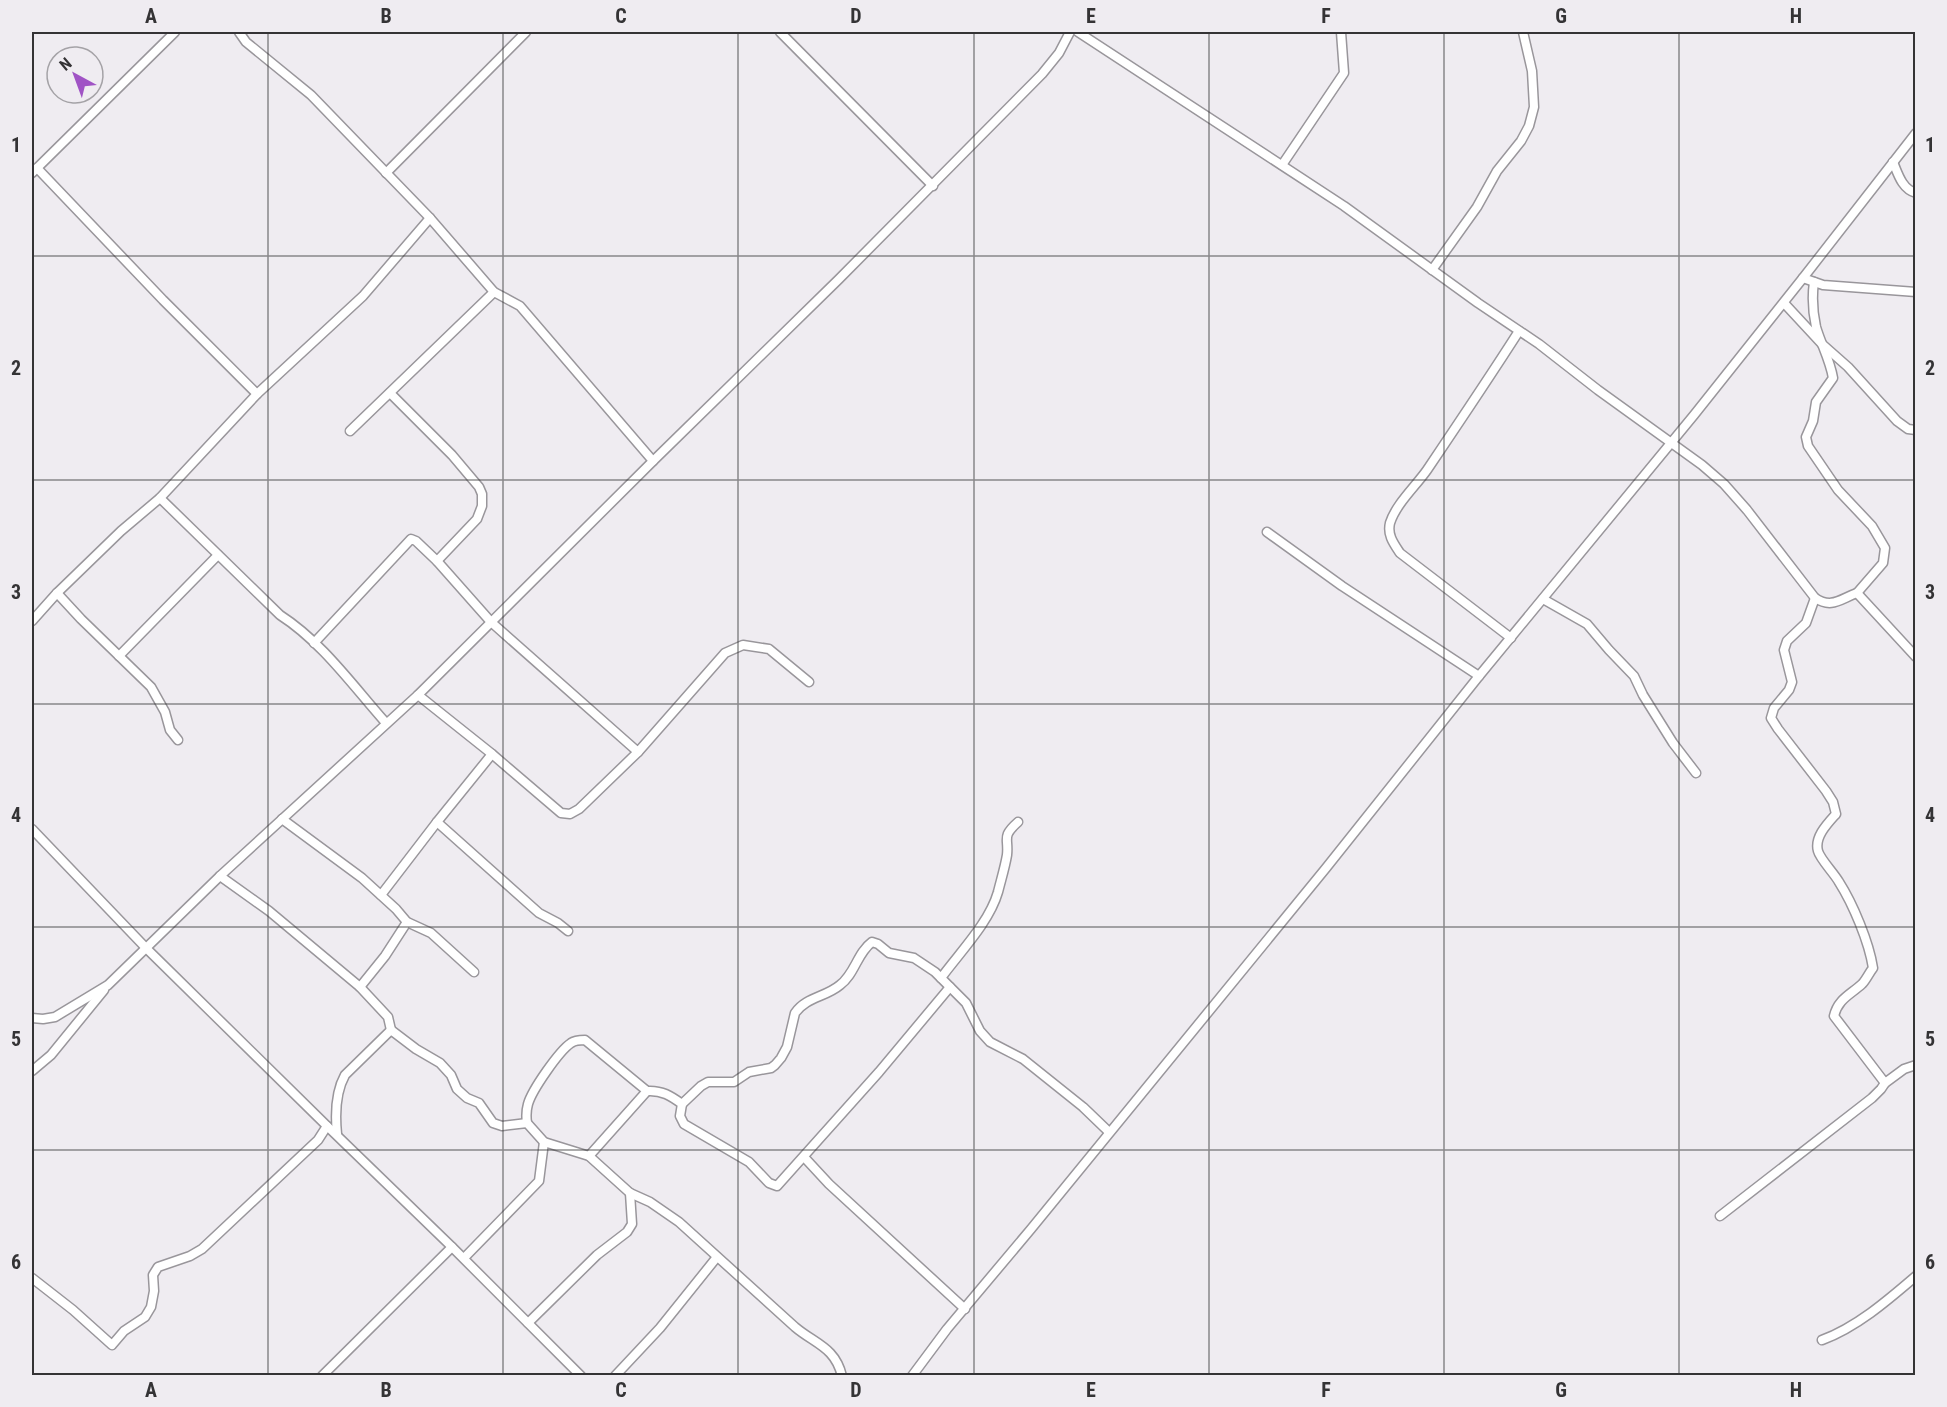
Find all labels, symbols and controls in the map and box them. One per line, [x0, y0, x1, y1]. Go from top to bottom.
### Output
text: A [145, 4, 157, 28]
text: B [380, 4, 392, 28]
text: C [615, 4, 627, 28]
text: D [850, 4, 862, 28]
text: E [1086, 4, 1096, 28]
text: F [1321, 4, 1331, 28]
text: G [1555, 4, 1567, 28]
text: H [1790, 4, 1802, 28]
north arrow [45, 45, 105, 105]
text: N [56, 54, 75, 74]
text: 1 [11, 133, 21, 157]
text: 1 [1925, 133, 1935, 157]
text: 2 [11, 356, 21, 380]
text: 2 [1925, 356, 1935, 380]
text: 3 [11, 580, 21, 604]
text: 3 [1925, 580, 1935, 604]
text: 4 [11, 803, 21, 827]
text: 4 [1925, 803, 1935, 827]
text: 5 [11, 1027, 21, 1051]
text: 5 [1925, 1027, 1935, 1051]
text: 6 [11, 1250, 21, 1274]
text: 6 [1925, 1250, 1935, 1274]
text: A [145, 1378, 157, 1402]
text: B [380, 1378, 392, 1402]
text: C [615, 1378, 627, 1402]
text: D [850, 1378, 862, 1402]
text: E [1086, 1378, 1096, 1402]
text: F [1321, 1378, 1331, 1402]
text: G [1555, 1378, 1567, 1402]
text: H [1790, 1378, 1802, 1402]

